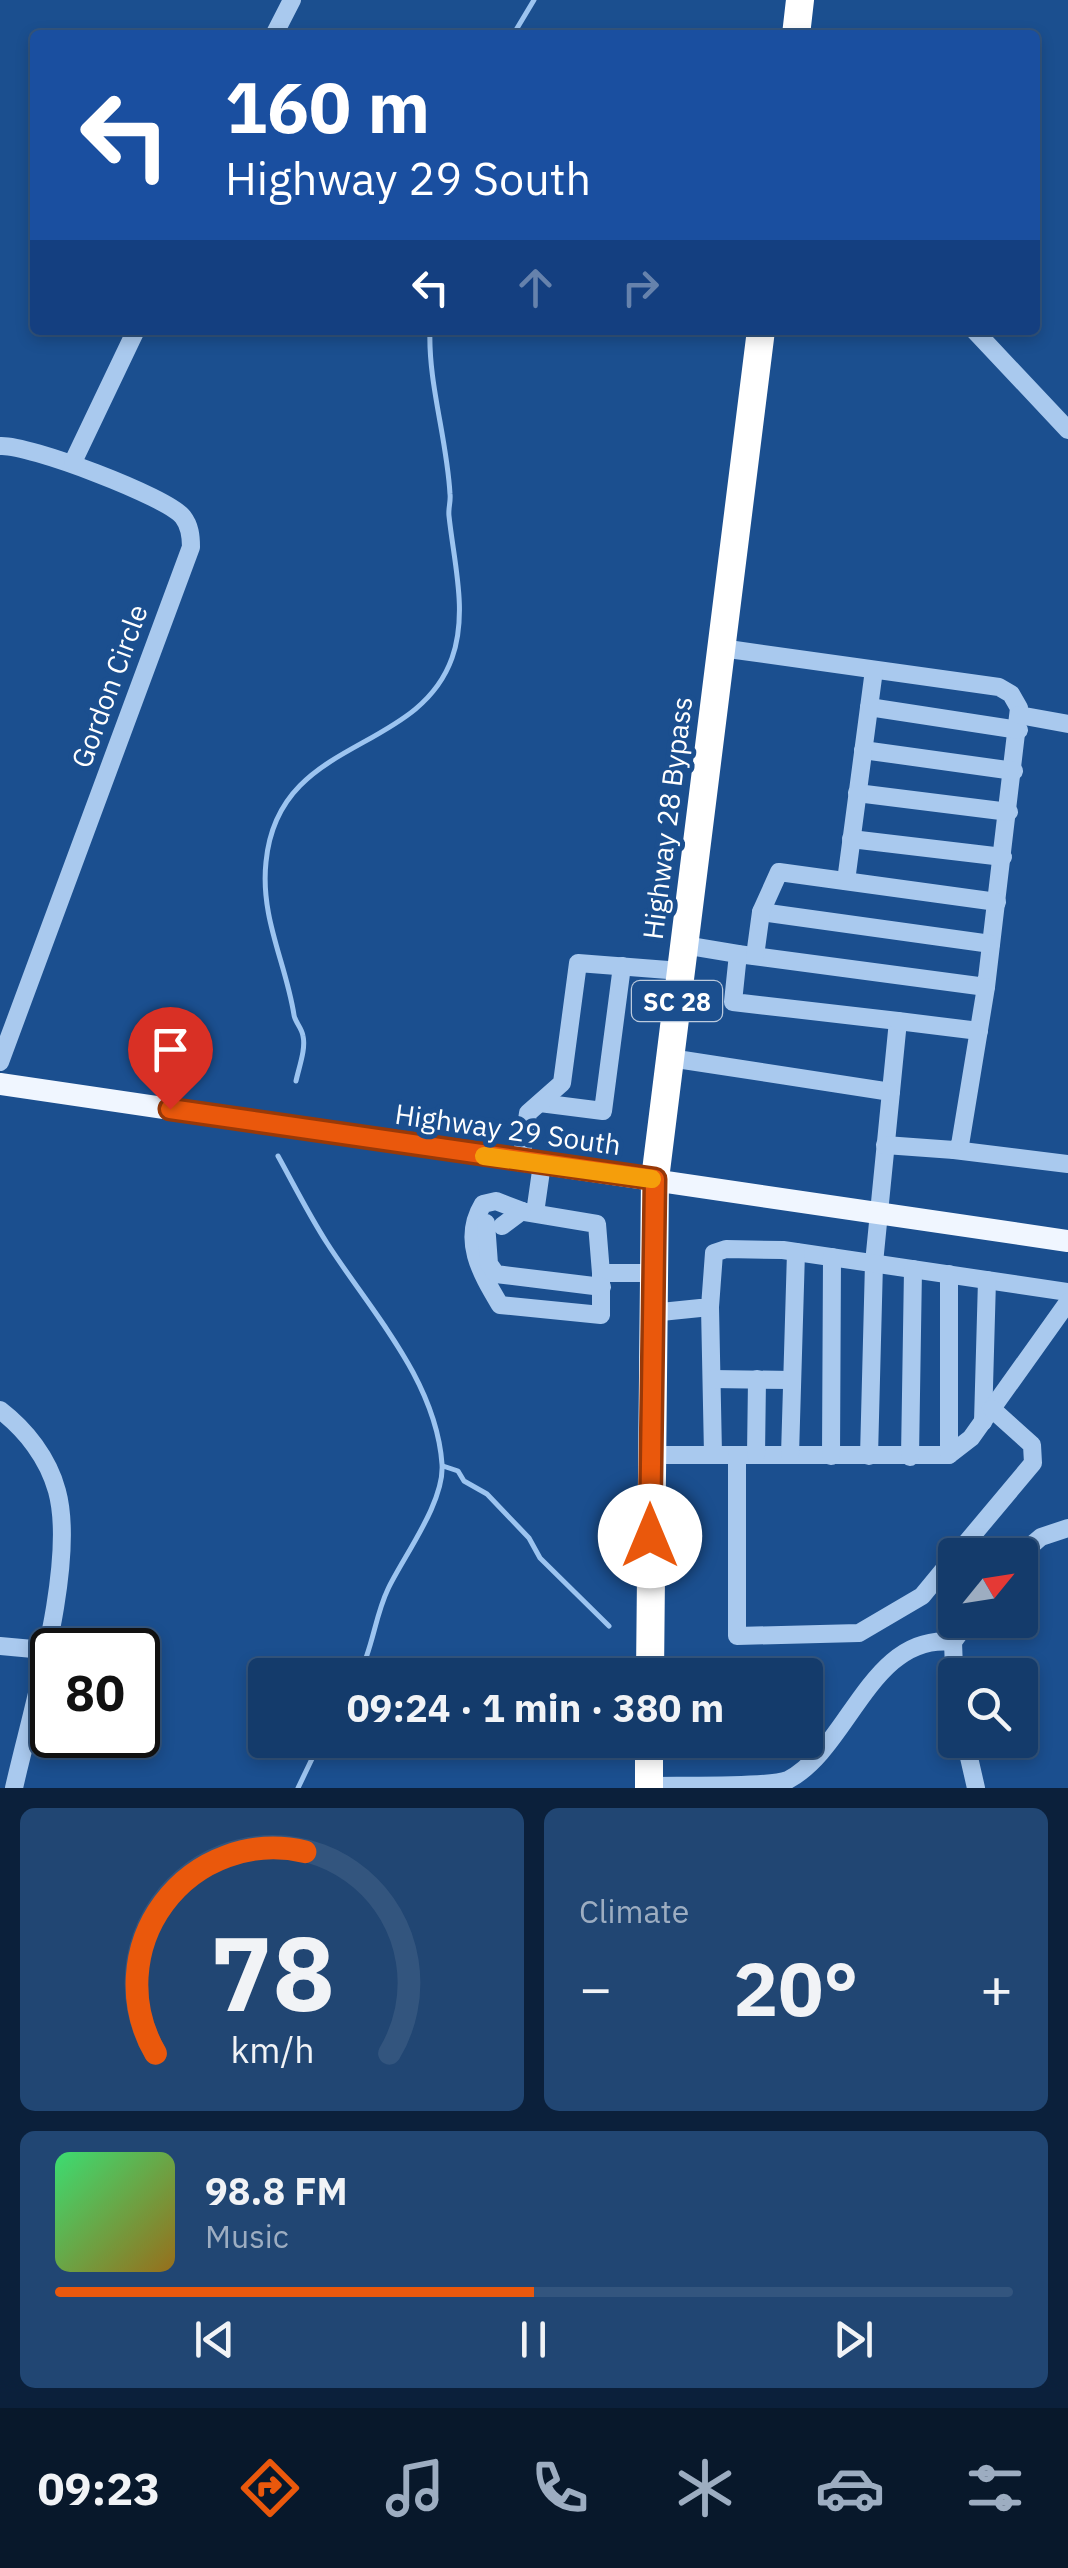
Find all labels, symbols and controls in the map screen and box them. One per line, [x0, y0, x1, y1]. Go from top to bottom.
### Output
text: 160 m [225, 61, 430, 152]
icon: left [60, 70, 190, 200]
text: Highway 29 South [225, 149, 591, 207]
icon: left [403, 260, 458, 315]
icon: ahead [508, 260, 563, 315]
icon: right [613, 260, 668, 315]
street label: Gordon Circle [62, 599, 156, 773]
street label: Highway 28 Bypass [634, 694, 700, 942]
road number: SC 28 [632, 981, 722, 1021]
pin [128, 1007, 213, 1110]
icon: arrive [143, 1022, 198, 1077]
street label: Highway 29 South [393, 1095, 623, 1163]
position arrow [598, 1484, 702, 1588]
north arrow [938, 1538, 1038, 1638]
map controls [938, 1538, 1038, 1758]
speed limit sign: 80 [30, 1628, 160, 1758]
button: search [938, 1658, 1038, 1758]
text: 09:24 · 1 min · 380 m [347, 1683, 724, 1732]
text: Climate [579, 1890, 689, 1932]
text: 78 [210, 1904, 334, 2040]
text: 20° [733, 1939, 859, 2037]
text: − [579, 1952, 612, 2023]
text: + [980, 1952, 1013, 2023]
text: km/h [230, 2026, 314, 2073]
text: 98.8 FM [205, 2166, 348, 2215]
text: Music [205, 2215, 289, 2257]
icon: previous [187, 2312, 242, 2367]
icon: pause [506, 2312, 561, 2367]
icon: next [826, 2312, 881, 2367]
icon: directions [235, 2453, 305, 2523]
icon: music [380, 2453, 450, 2523]
icon: phone [525, 2453, 595, 2523]
icon: climate [670, 2453, 740, 2523]
icon: car [815, 2453, 885, 2523]
icon: filters [960, 2453, 1030, 2523]
text: 09:23 [38, 2459, 160, 2517]

